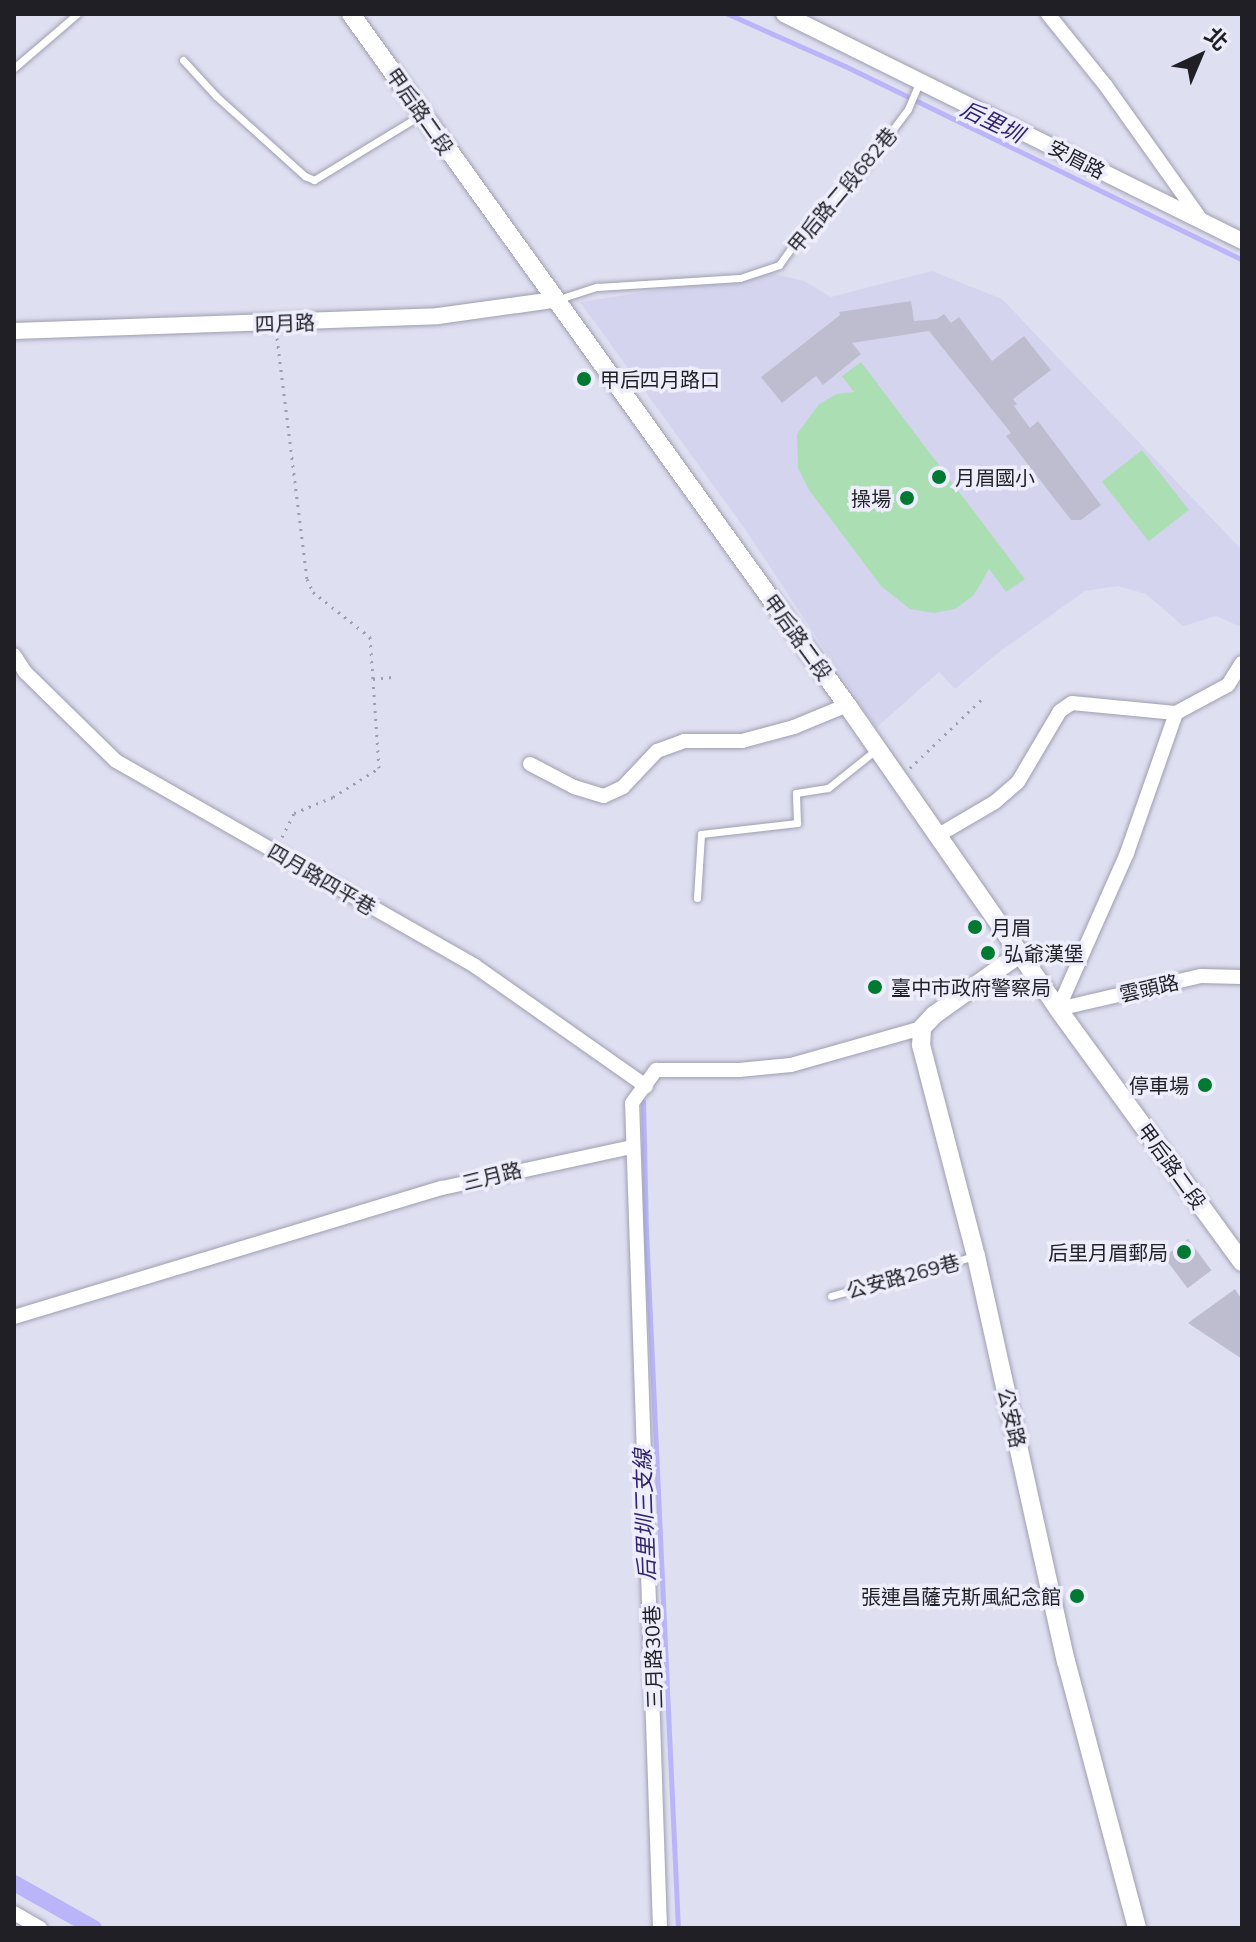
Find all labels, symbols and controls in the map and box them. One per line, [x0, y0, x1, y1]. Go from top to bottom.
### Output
north arrow [1160, 16, 1240, 96]
text: 北 [1199, 21, 1234, 56]
street label: 甲后路二段 [381, 63, 459, 159]
water label: 后里圳 [957, 96, 1027, 148]
street label: 甲后路二段682巷 [783, 123, 901, 257]
street label: 安眉路 [1045, 135, 1109, 183]
street label: 四月路 [255, 310, 315, 336]
place label: 甲后四月路口 [600, 367, 720, 391]
marker: 甲后四月路口 [575, 370, 593, 388]
place label: 月眉國小 [955, 465, 1035, 489]
marker: 月眉國小 [930, 468, 948, 486]
place label: 操場 [851, 486, 891, 510]
marker: 操場 [898, 489, 916, 507]
street label: 甲后路二段 [759, 589, 837, 685]
street label: 四月路四平巷 [264, 839, 380, 919]
place label: 月眉 [991, 915, 1031, 939]
marker: 月眉 [966, 918, 984, 936]
place label: 弘爺漢堡 [1004, 941, 1084, 965]
marker: 弘爺漢堡 [979, 944, 997, 962]
street label: 雲頭路 [1117, 970, 1181, 1006]
place label: 臺中市政府警察局 [891, 975, 1051, 999]
marker: 臺中市政府警察局 [866, 978, 884, 996]
place label: 停車場 [1129, 1073, 1189, 1097]
marker: 停車場 [1196, 1076, 1214, 1094]
street label: 甲后路二段 [1133, 1118, 1211, 1214]
street label: 三月路 [460, 1157, 524, 1195]
place label: 后里月眉郵局 [1048, 1240, 1168, 1264]
marker: 后里月眉郵局 [1175, 1243, 1193, 1261]
street label: 公安路269巷 [844, 1249, 962, 1303]
street label: 公安路 [994, 1386, 1030, 1450]
water label: 后里圳三支線 [630, 1449, 660, 1581]
place label: 張連昌薩克斯風紀念館 [861, 1584, 1061, 1608]
marker: 張連昌薩克斯風紀念館 [1068, 1587, 1086, 1605]
street label: 三月路30巷 [639, 1605, 667, 1709]

